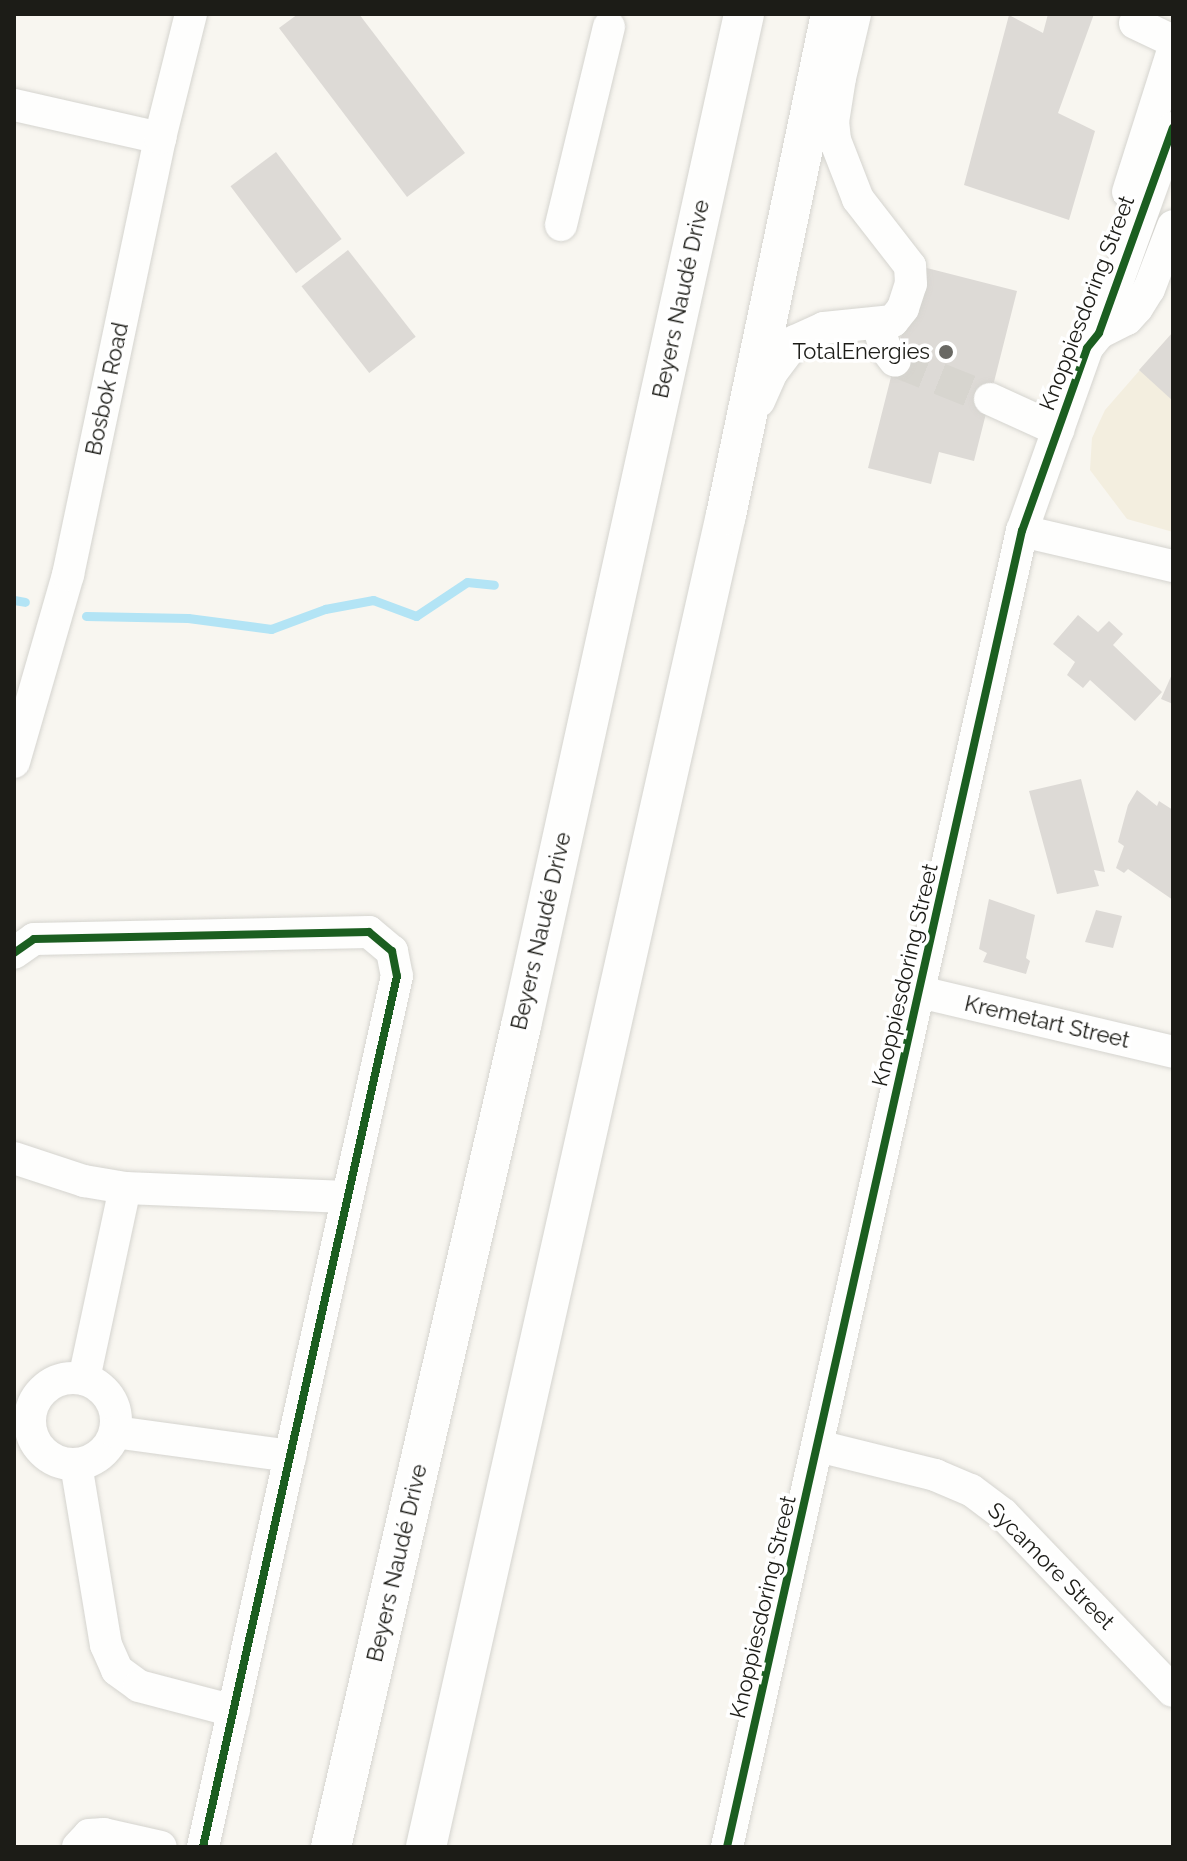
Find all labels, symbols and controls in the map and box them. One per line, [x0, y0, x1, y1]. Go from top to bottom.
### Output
street label: Knoppiesdoring Street [1034, 192, 1140, 414]
street label: Beyers Naudé Drive [647, 197, 715, 401]
street label: Bosbok Road [80, 320, 134, 458]
place label: TotalEnergies [792, 339, 930, 365]
marker: TotalEnergies [937, 343, 955, 361]
street label: Beyers Naudé Drive [505, 829, 577, 1033]
street label: Knoppiesdoring Street [867, 861, 943, 1089]
street label: Kremetart Street [962, 990, 1132, 1054]
street label: Beyers Naudé Drive [361, 1461, 433, 1665]
street label: Knoppiesdoring Street [725, 1493, 801, 1721]
street label: Sycamore Street [982, 1497, 1120, 1635]

